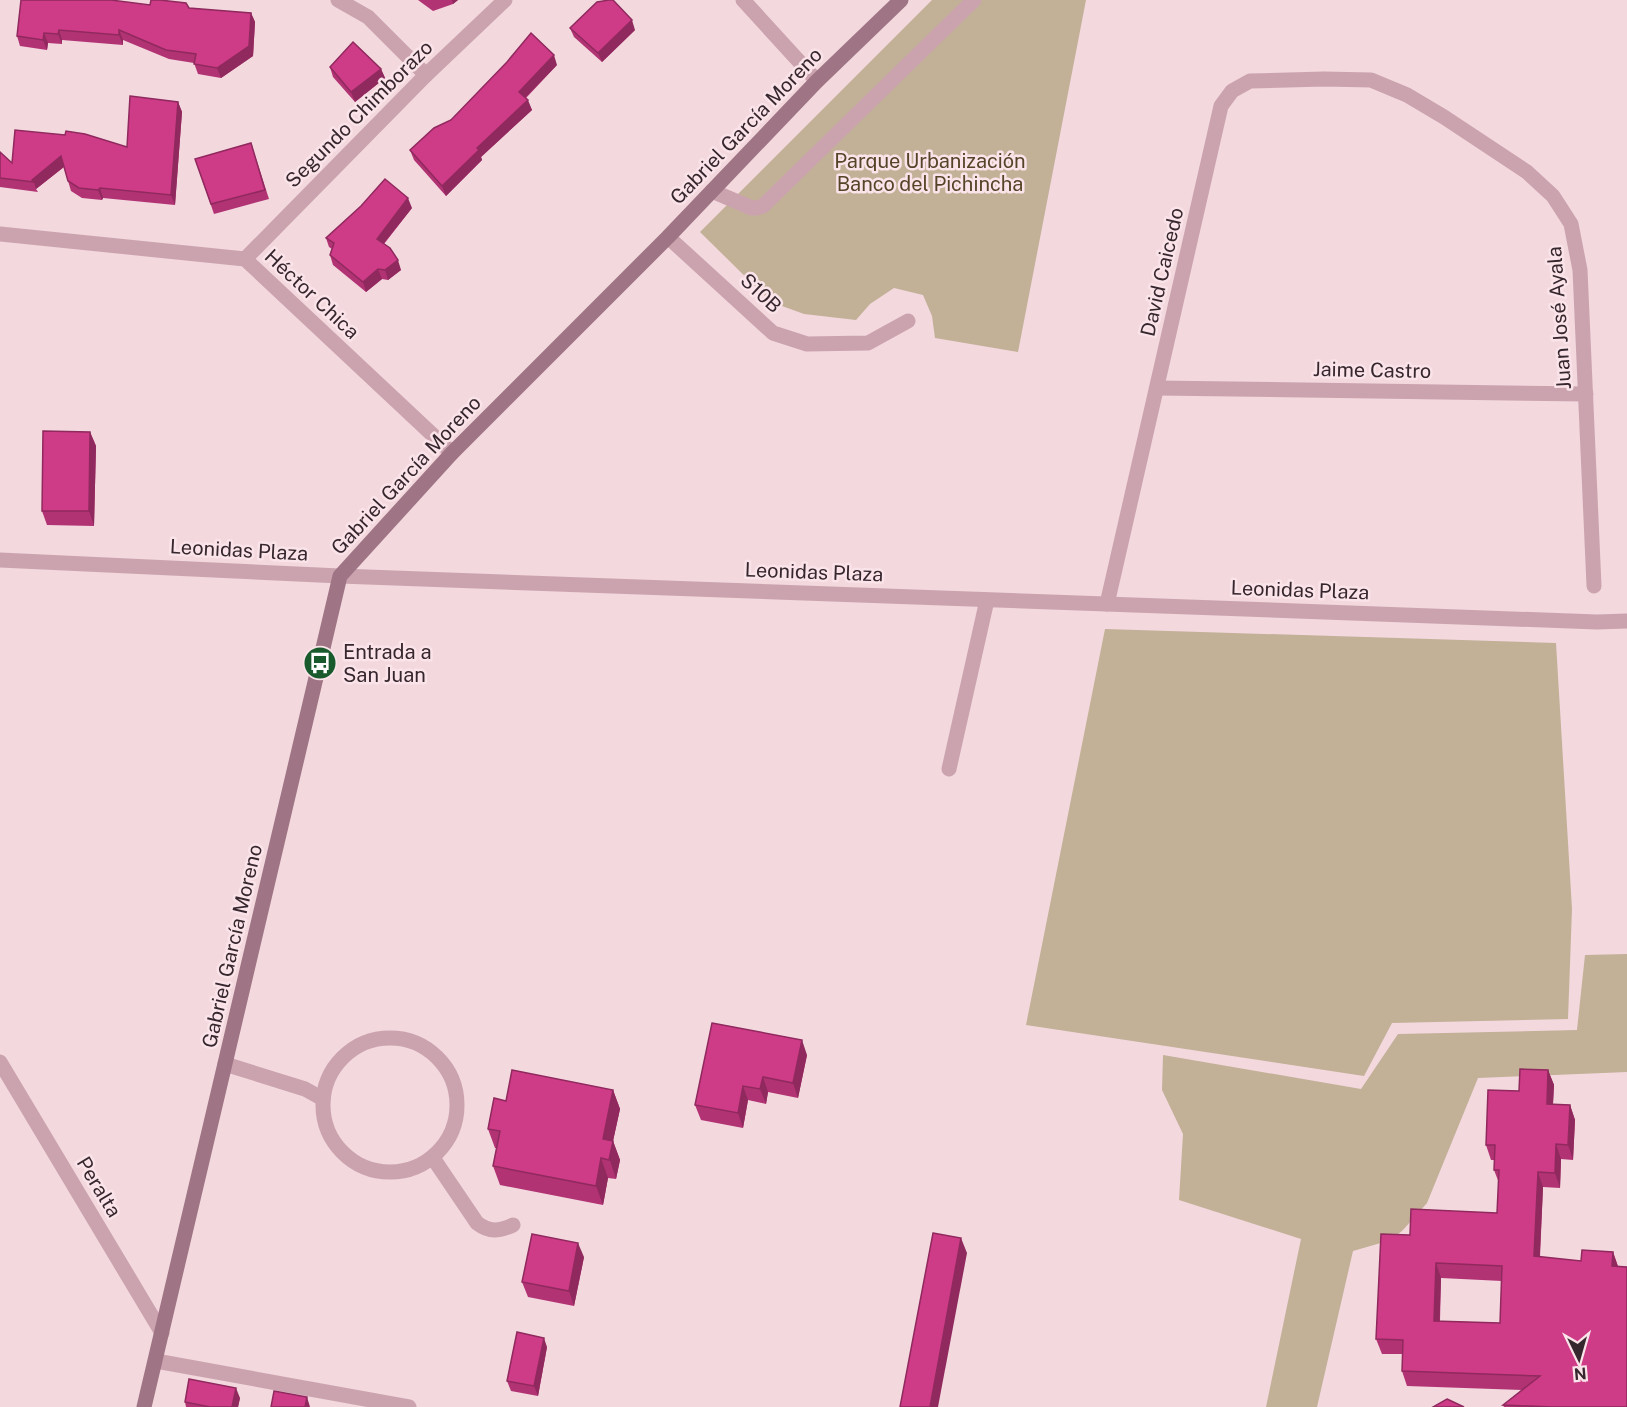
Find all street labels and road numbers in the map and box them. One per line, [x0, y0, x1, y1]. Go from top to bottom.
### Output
street label: Segundo Chimborazo [280, 35, 438, 193]
street label: Gabriel García Moreno [665, 43, 827, 209]
street label: David Caicedo [1136, 205, 1188, 339]
street label: Héctor Chica [260, 244, 364, 344]
street label: Juan José Ayala [1542, 246, 1576, 390]
street label: S10B [736, 268, 786, 318]
street label: Jaime Castro [1313, 357, 1431, 383]
street label: Gabriel García Moreno [326, 391, 486, 559]
street label: Leonidas Plaza [169, 534, 309, 566]
street label: Leonidas Plaza [744, 558, 884, 586]
street label: Leonidas Plaza [1230, 576, 1370, 604]
street label: Gabriel García Moreno [197, 842, 267, 1050]
street label: Peralta [72, 1152, 126, 1222]

